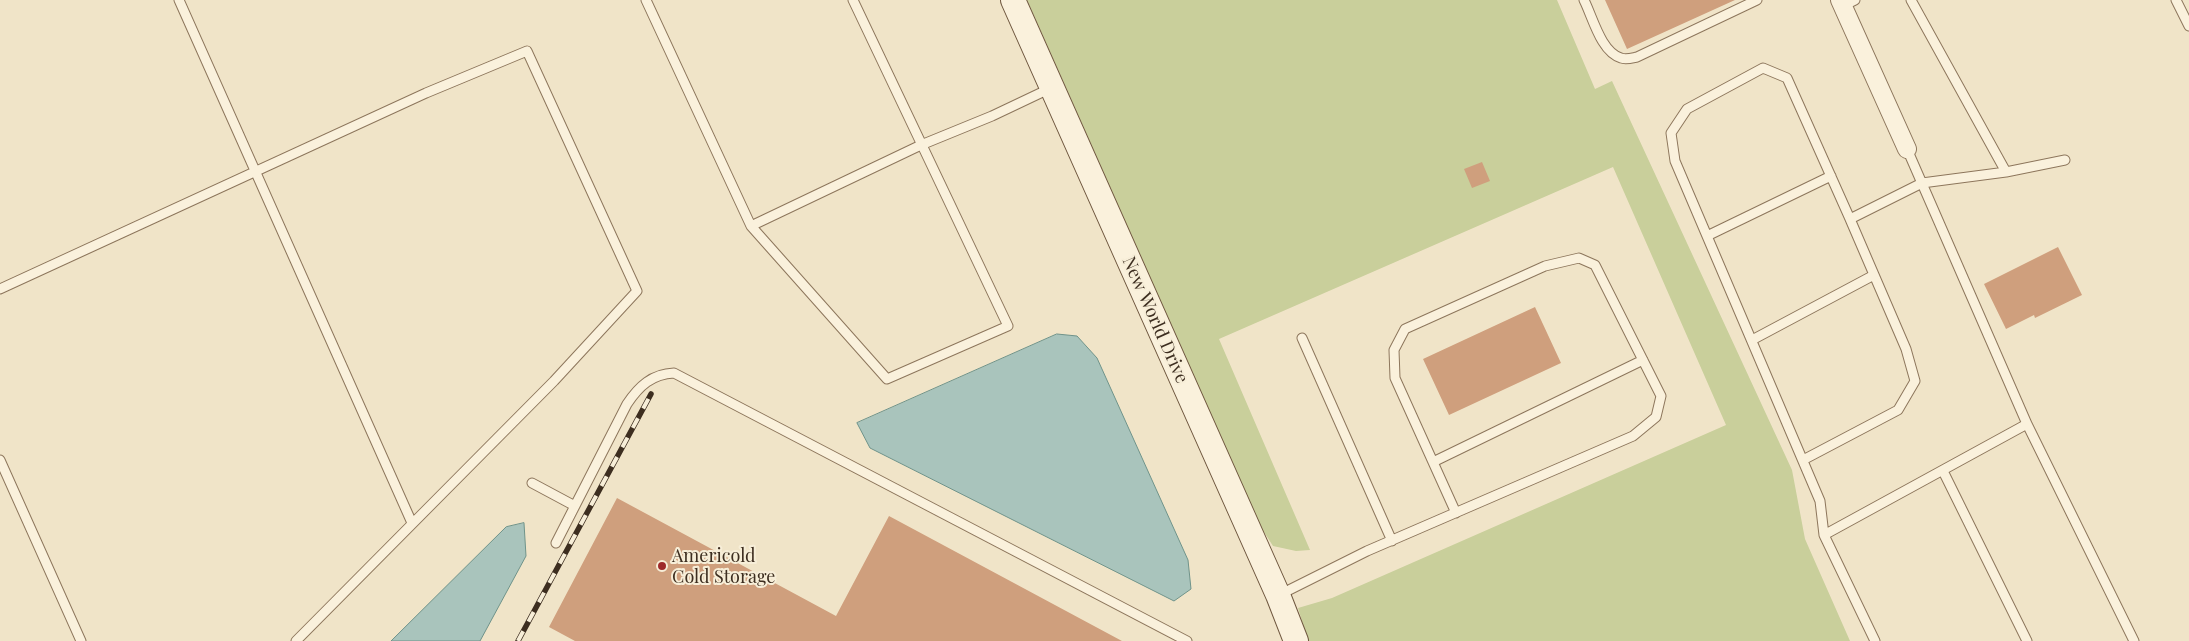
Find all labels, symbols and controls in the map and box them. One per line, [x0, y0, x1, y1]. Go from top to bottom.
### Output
street label: New World Drive [1117, 253, 1193, 387]
place label: Americold Cold Storage [672, 545, 775, 588]
marker: Americold Cold Storage [656, 560, 668, 572]

